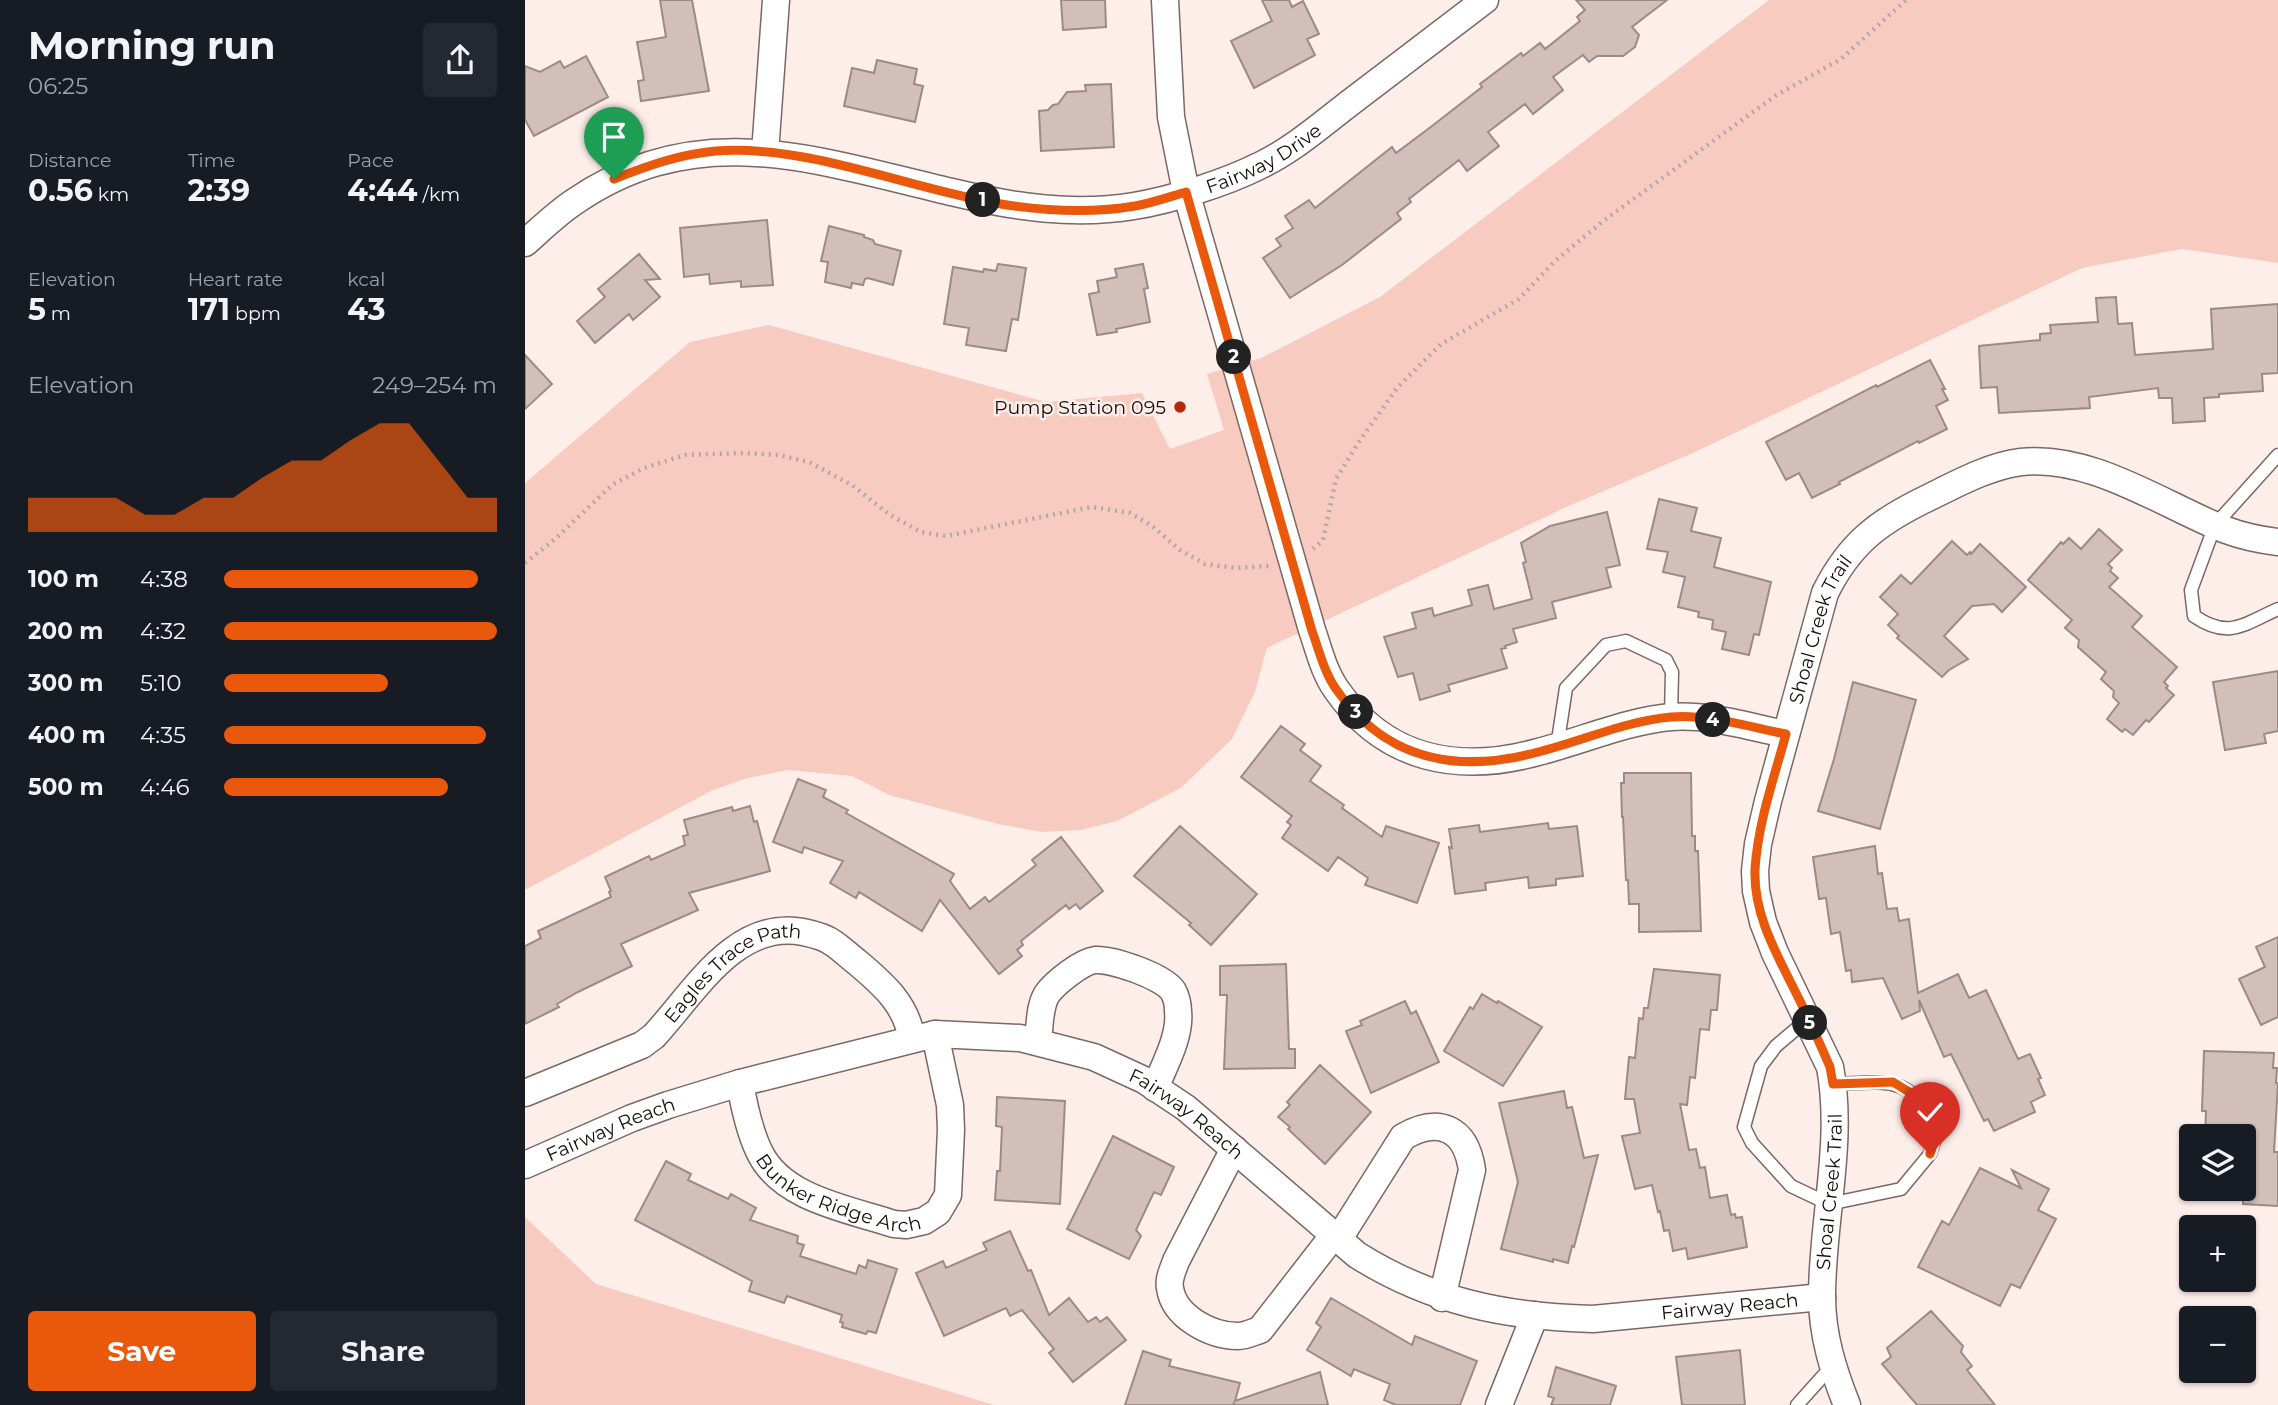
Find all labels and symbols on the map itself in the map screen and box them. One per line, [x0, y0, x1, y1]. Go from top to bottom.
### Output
pin [584, 107, 644, 179]
street label: Fairway Drive [1203, 119, 1326, 199]
pin: 1 [965, 182, 1001, 218]
pin: 2 [1217, 340, 1251, 374]
place label: Pump Station 095 [994, 396, 1166, 419]
marker: Pump Station 095 [1172, 399, 1188, 415]
street label: Shoal Creek Trail [1784, 550, 1857, 706]
pin: 3 [1339, 694, 1373, 730]
pin: 4 [1695, 702, 1731, 738]
street label: Eagles Trace Path [659, 919, 802, 1028]
pin: 5 [1793, 1006, 1827, 1040]
street label: Fairway Reach [1125, 1064, 1248, 1164]
pin [1900, 1082, 1960, 1154]
street label: Fairway Reach [543, 1092, 678, 1166]
street label: Shoal Creek Trail [1812, 1113, 1847, 1271]
street label: Bunker Ridge Arch [751, 1149, 923, 1237]
street label: Fairway Reach [1660, 1288, 1799, 1324]

